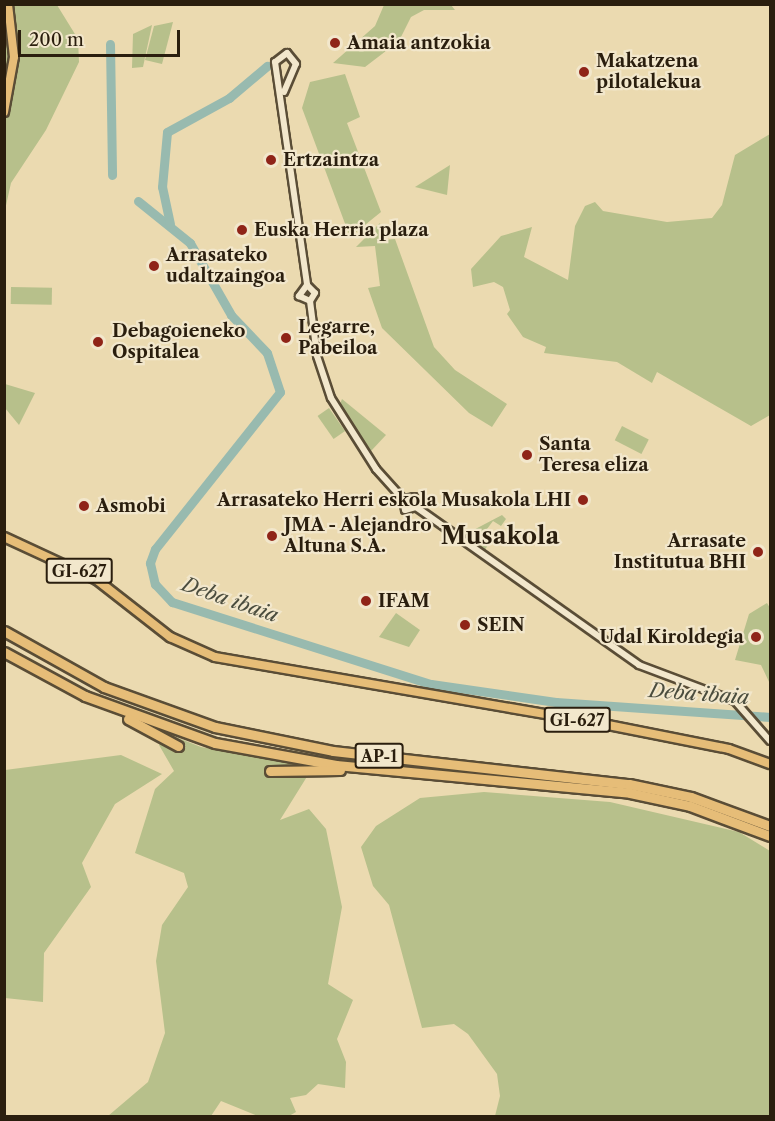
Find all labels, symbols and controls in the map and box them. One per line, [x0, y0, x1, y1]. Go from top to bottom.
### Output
scale bar [21, 18, 183, 56]
text: 200 m [29, 29, 84, 51]
place label: Amaia antzokia [347, 32, 491, 54]
marker: Amaia antzokia [328, 36, 342, 50]
place label: Makatzena pilotalekua [596, 51, 701, 94]
marker: Makatzena pilotalekua [577, 65, 591, 79]
place label: Ertzaintza [283, 149, 379, 171]
marker: Ertzaintza [264, 153, 278, 167]
place label: Euska Herria plaza [254, 219, 429, 241]
marker: Euska Herria plaza [235, 223, 249, 237]
place label: Arrasateko udaltzaingoa [166, 245, 285, 288]
marker: Arrasateko udaltzaingoa [147, 259, 161, 273]
place label: Legarre, Pabeiloa [298, 317, 377, 360]
place label: Debagoieneko Ospitalea [112, 321, 245, 364]
marker: Legarre, Pabeiloa [279, 331, 293, 345]
marker: Debagoieneko Ospitalea [89, 333, 107, 351]
place label: Santa Teresa eliza [539, 434, 649, 476]
marker: Santa Teresa eliza [520, 448, 534, 462]
place label: Arrasateko Herri eskola Musakola LHI [217, 489, 571, 511]
marker: Arrasateko Herri eskola Musakola LHI [576, 493, 590, 507]
place label: Asmobi [96, 495, 166, 517]
marker: Asmobi [77, 499, 91, 513]
place label: JMA - Alejandro Altuna S.A. [284, 515, 433, 558]
district label: Musakola [441, 522, 559, 550]
marker: JMA - Alejandro Altuna S.A. [265, 529, 279, 543]
place label: Arrasate Institutua BHI [614, 531, 746, 574]
marker: Arrasate Institutua BHI [751, 545, 765, 559]
road number: GI-627 [44, 558, 113, 584]
water label: Deba ibaia [179, 572, 281, 628]
place label: IFAM [378, 590, 430, 612]
marker: IFAM [359, 594, 373, 608]
place label: SEIN [477, 614, 525, 636]
marker: SEIN [458, 618, 472, 632]
place label: Udal Kiroldegia [599, 626, 744, 648]
marker: Udal Kiroldegia [749, 630, 763, 644]
water label: Deba ibaia [648, 679, 750, 709]
road number: GI-627 [542, 707, 612, 733]
road number: AP-1 [354, 743, 404, 769]

